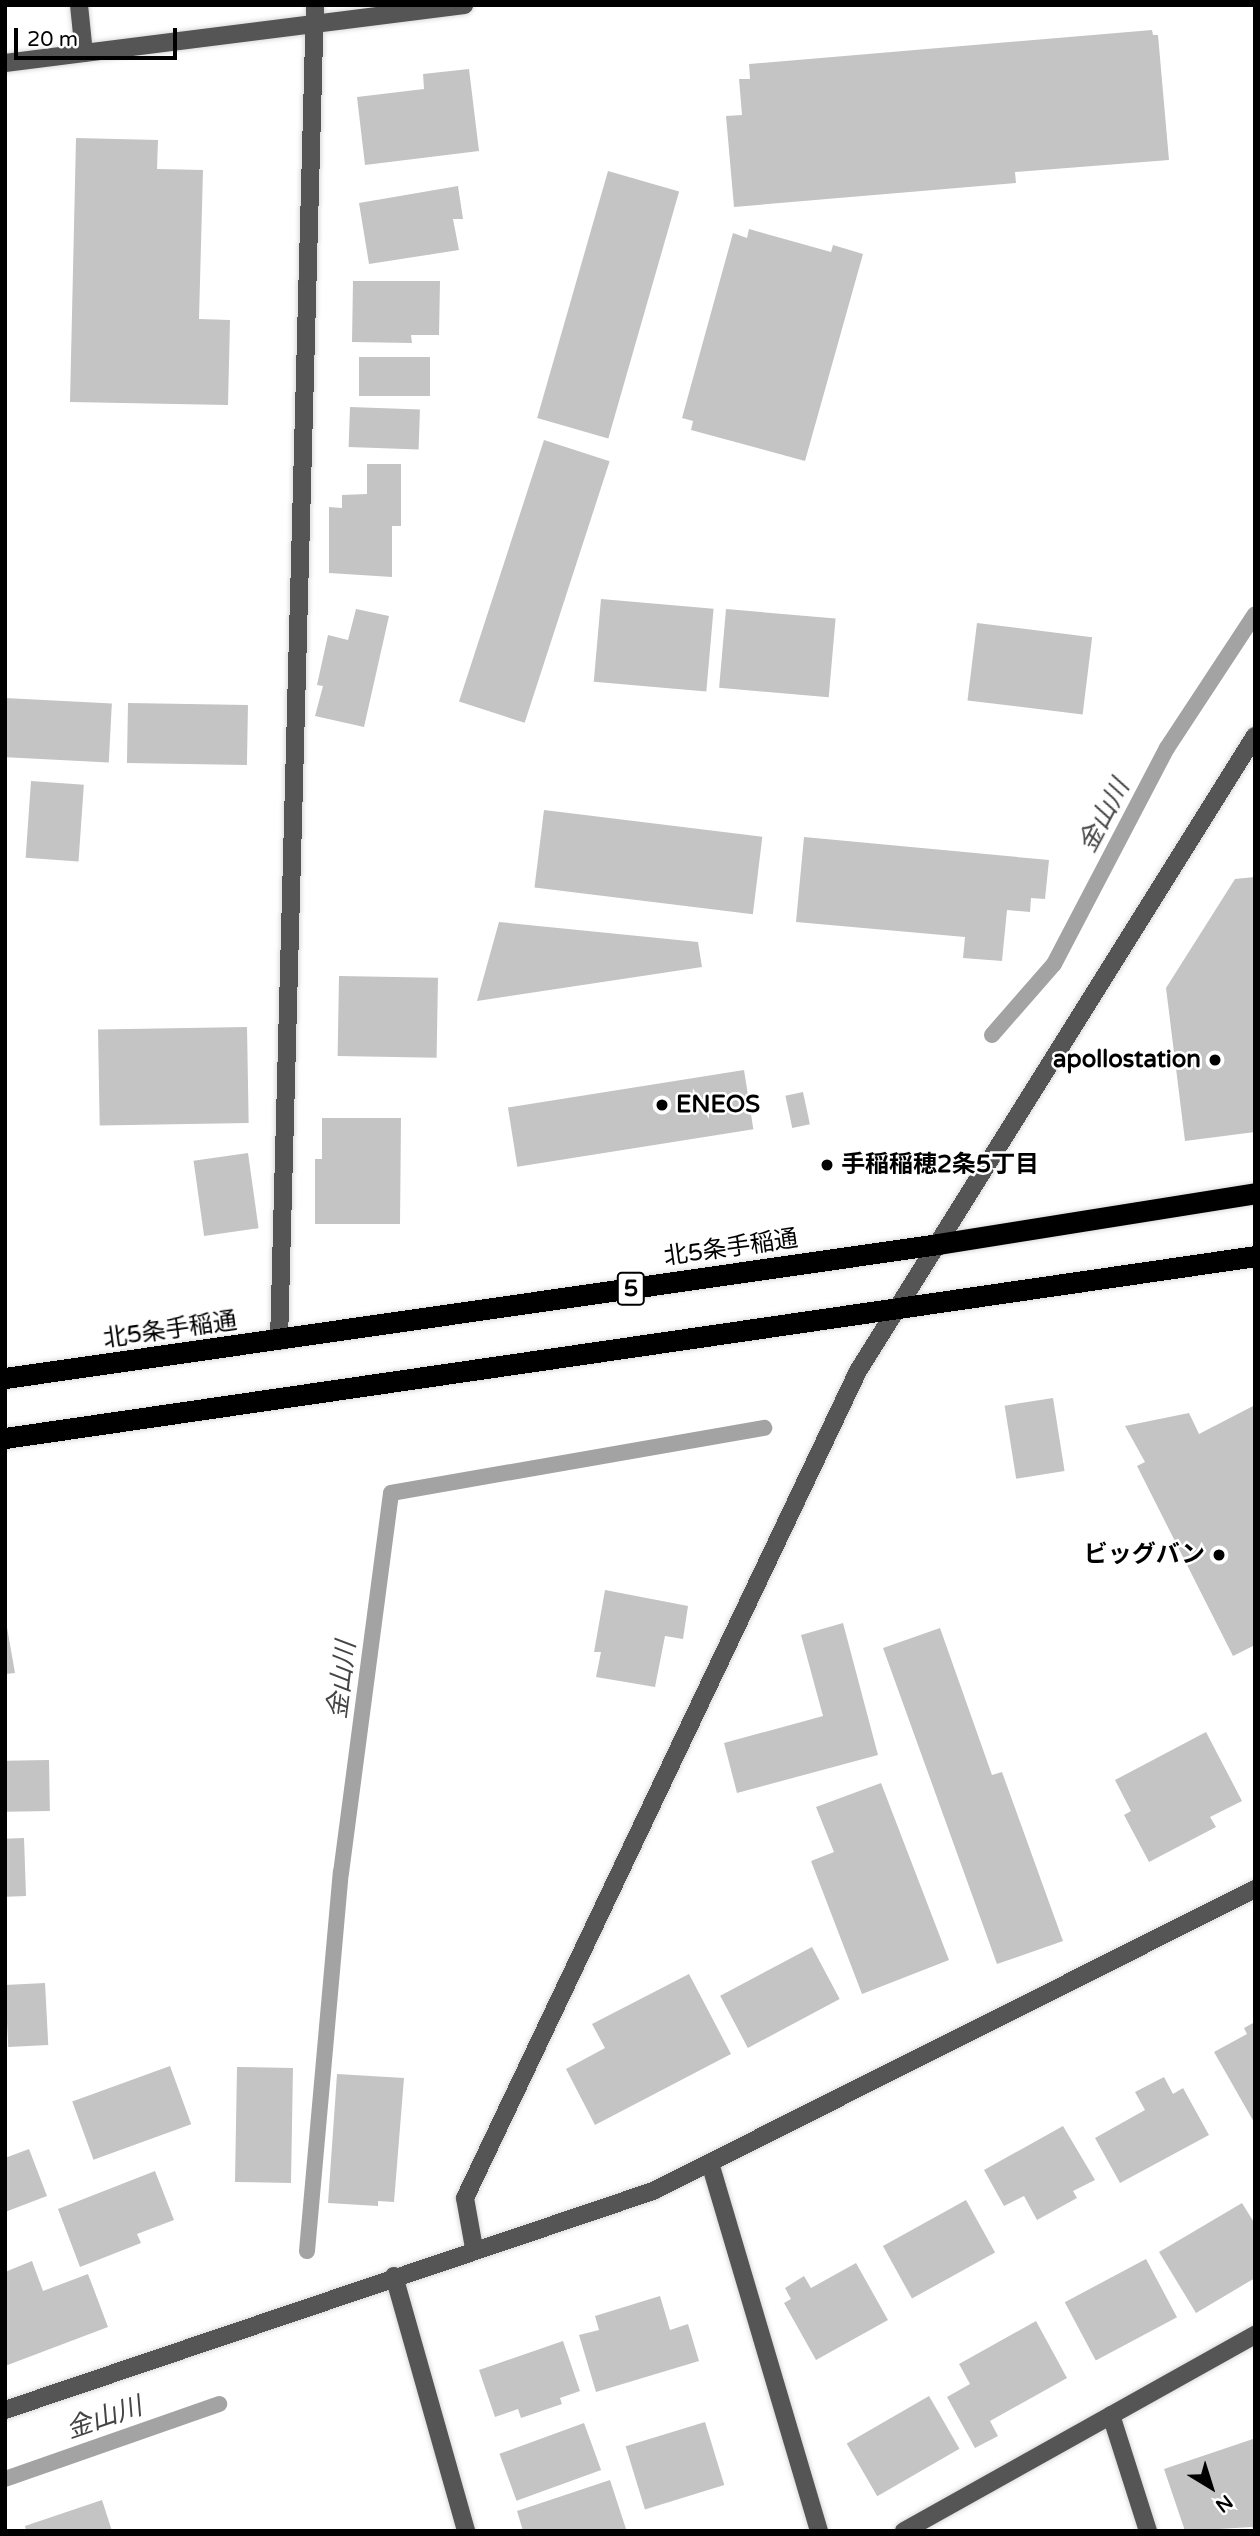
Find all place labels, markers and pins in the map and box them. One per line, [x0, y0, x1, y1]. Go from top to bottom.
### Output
place label: apollostation [1053, 1046, 1201, 1074]
marker: apollostation [1207, 1052, 1223, 1068]
place label: ENEOS [676, 1091, 760, 1119]
marker: ENEOS [654, 1097, 670, 1113]
place label: 手稲稲穂2条5丁目 [841, 1151, 1039, 1179]
marker: 手稲稲穂2条5丁目 [819, 1157, 835, 1173]
place label: ビッグバン [1085, 1541, 1205, 1569]
marker: ビッグバン [1211, 1547, 1227, 1563]

